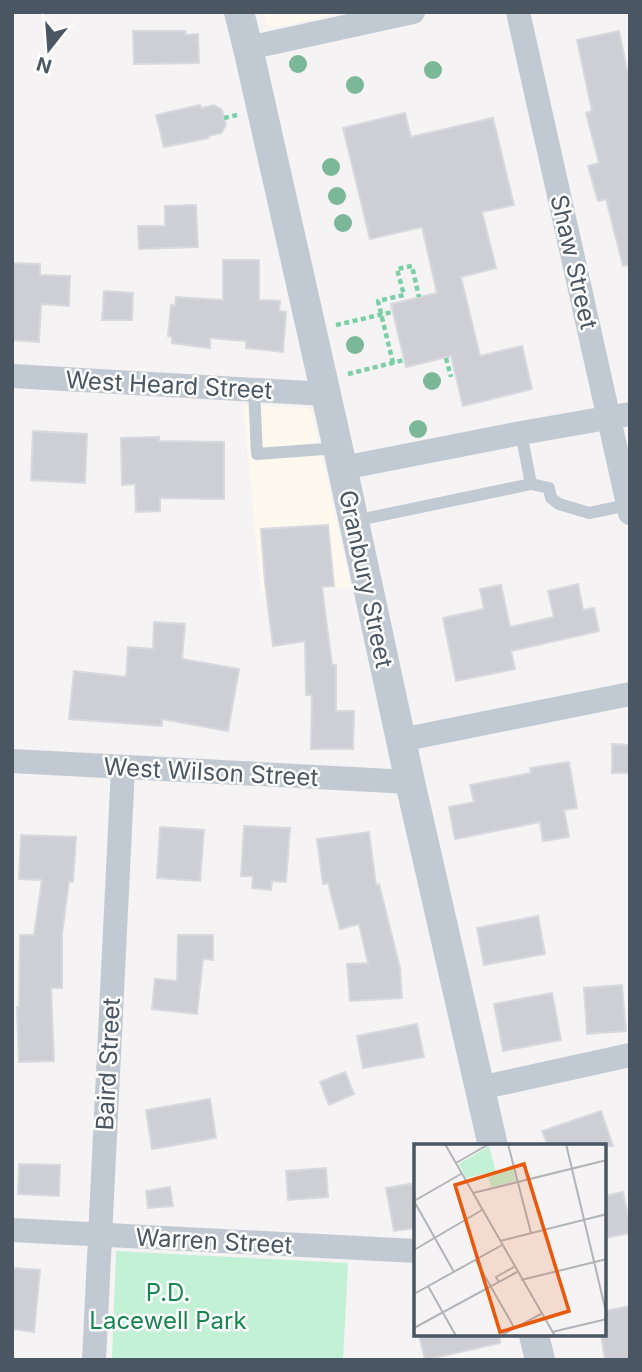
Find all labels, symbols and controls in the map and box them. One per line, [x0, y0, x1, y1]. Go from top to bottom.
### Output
north arrow [14, 14, 84, 84]
text: N [34, 52, 54, 78]
street label: Shaw Street [544, 192, 604, 332]
street label: West Heard Street [65, 365, 273, 405]
street label: Granbury Street [333, 488, 399, 671]
street label: West Wilson Street [103, 752, 319, 792]
street label: Baird Street [90, 997, 126, 1131]
inset map [414, 1144, 607, 1337]
street label: Warren Street [135, 1222, 293, 1260]
park label: P.D. Lacewell Park [89, 1278, 247, 1335]

